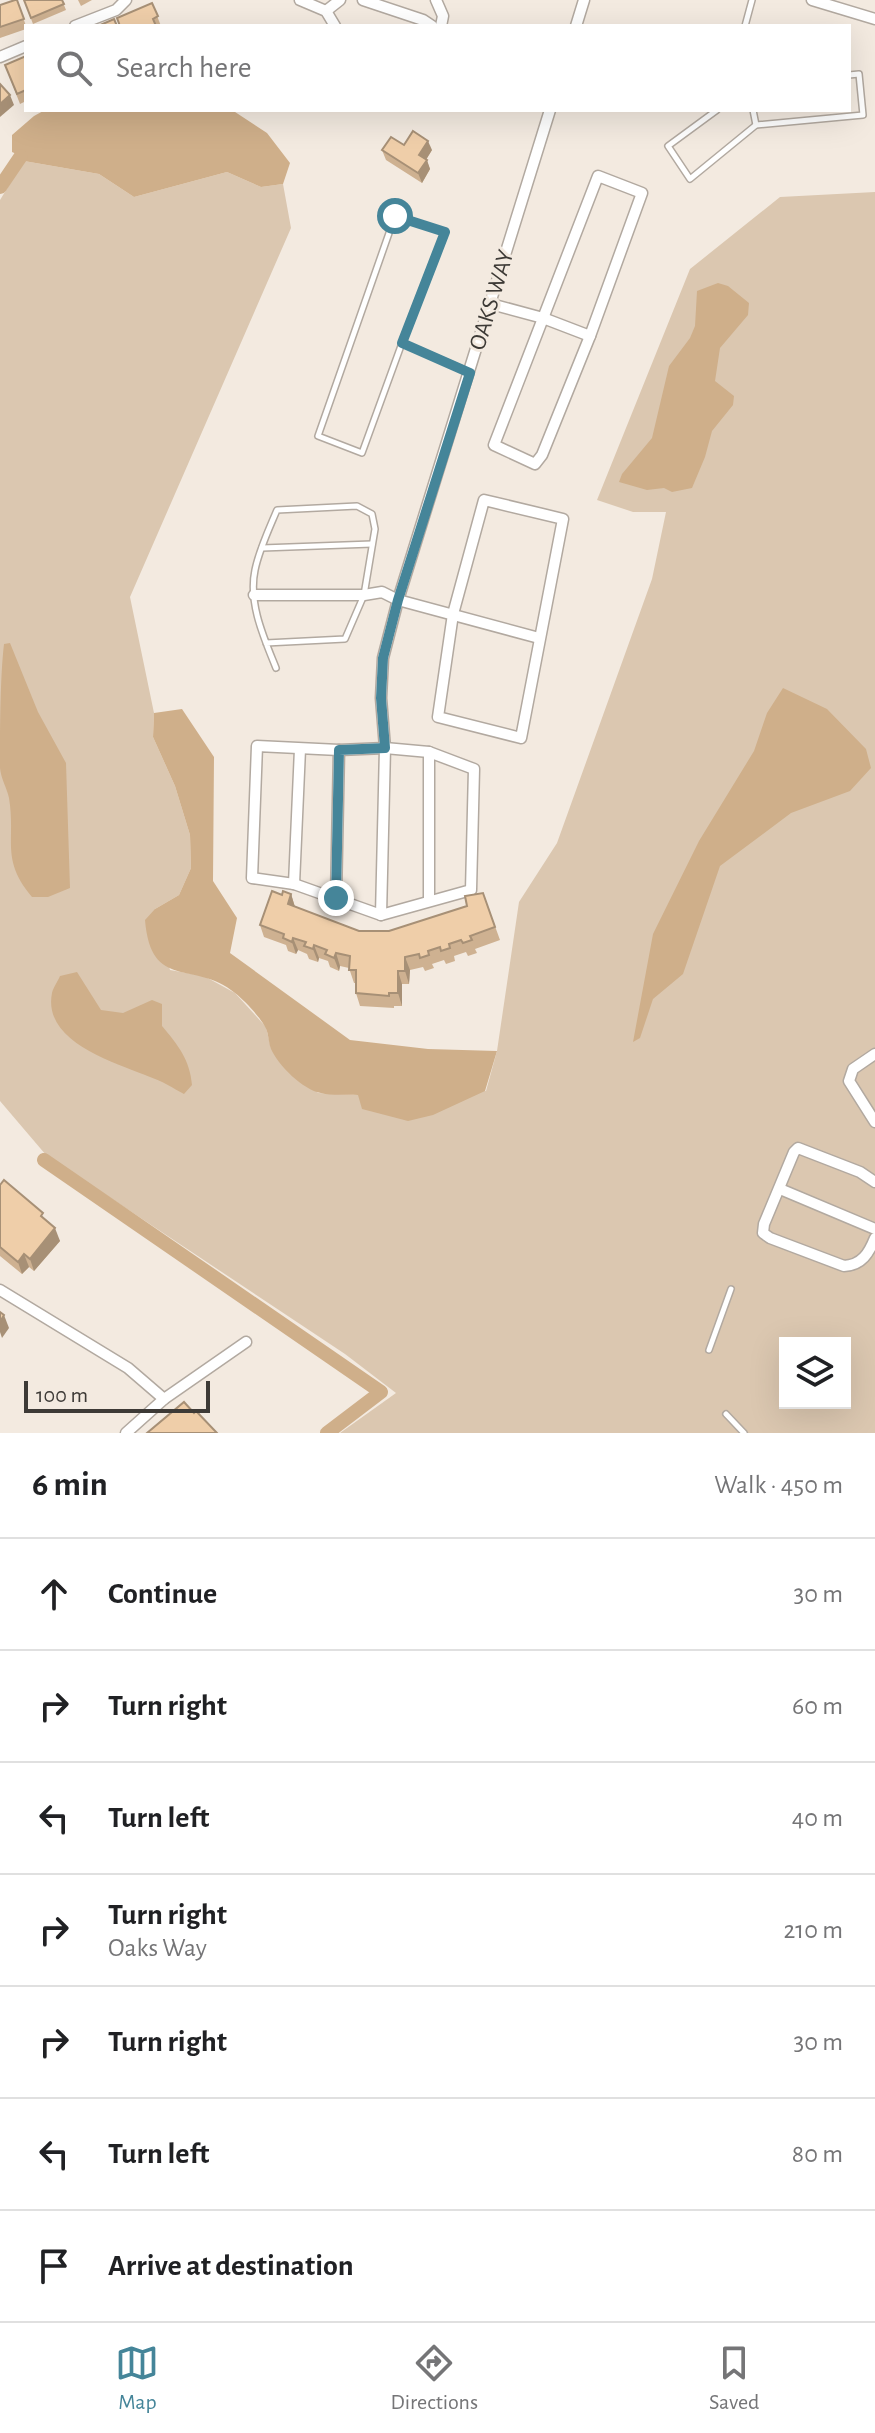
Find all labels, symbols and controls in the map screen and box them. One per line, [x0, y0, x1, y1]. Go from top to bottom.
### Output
search box [24, 24, 851, 112]
icon: search [52, 46, 96, 90]
text: Search here [116, 53, 252, 83]
route start [377, 198, 413, 234]
street label: OAKS WAY [465, 247, 519, 353]
route end [318, 880, 354, 916]
map controls [779, 1337, 851, 1409]
button: layers [779, 1337, 851, 1409]
scale bar [24, 1377, 210, 1413]
text: 100 m [36, 1384, 88, 1406]
text: 6 min [32, 1468, 108, 1502]
text: Walk · 450 m [714, 1472, 843, 1498]
icon: ahead [32, 1572, 76, 1616]
text: Continue [108, 1579, 217, 1609]
text: 30 m [793, 1581, 843, 1607]
icon: right [32, 1684, 76, 1728]
text: Turn right [108, 1691, 227, 1721]
text: 60 m [792, 1693, 843, 1719]
icon: left [32, 1796, 76, 1840]
text: Turn left [108, 1803, 209, 1833]
text: 40 m [792, 1805, 843, 1831]
text: Turn right [108, 1900, 227, 1930]
icon: right [32, 1908, 76, 1952]
text: 210 m [783, 1917, 843, 1943]
text: Oaks Way [108, 1935, 207, 1961]
icon: right [32, 2020, 76, 2064]
text: Turn right [108, 2027, 227, 2057]
text: 30 m [793, 2029, 843, 2055]
icon: left [32, 2132, 76, 2176]
text: Turn left [108, 2139, 209, 2169]
text: 80 m [792, 2141, 843, 2167]
icon: arrive [32, 2244, 76, 2288]
text: Arrive at destination [108, 2251, 354, 2281]
tab: Map [115, 2341, 159, 2415]
tab: Directions [390, 2341, 478, 2415]
tab: Saved [709, 2341, 759, 2415]

